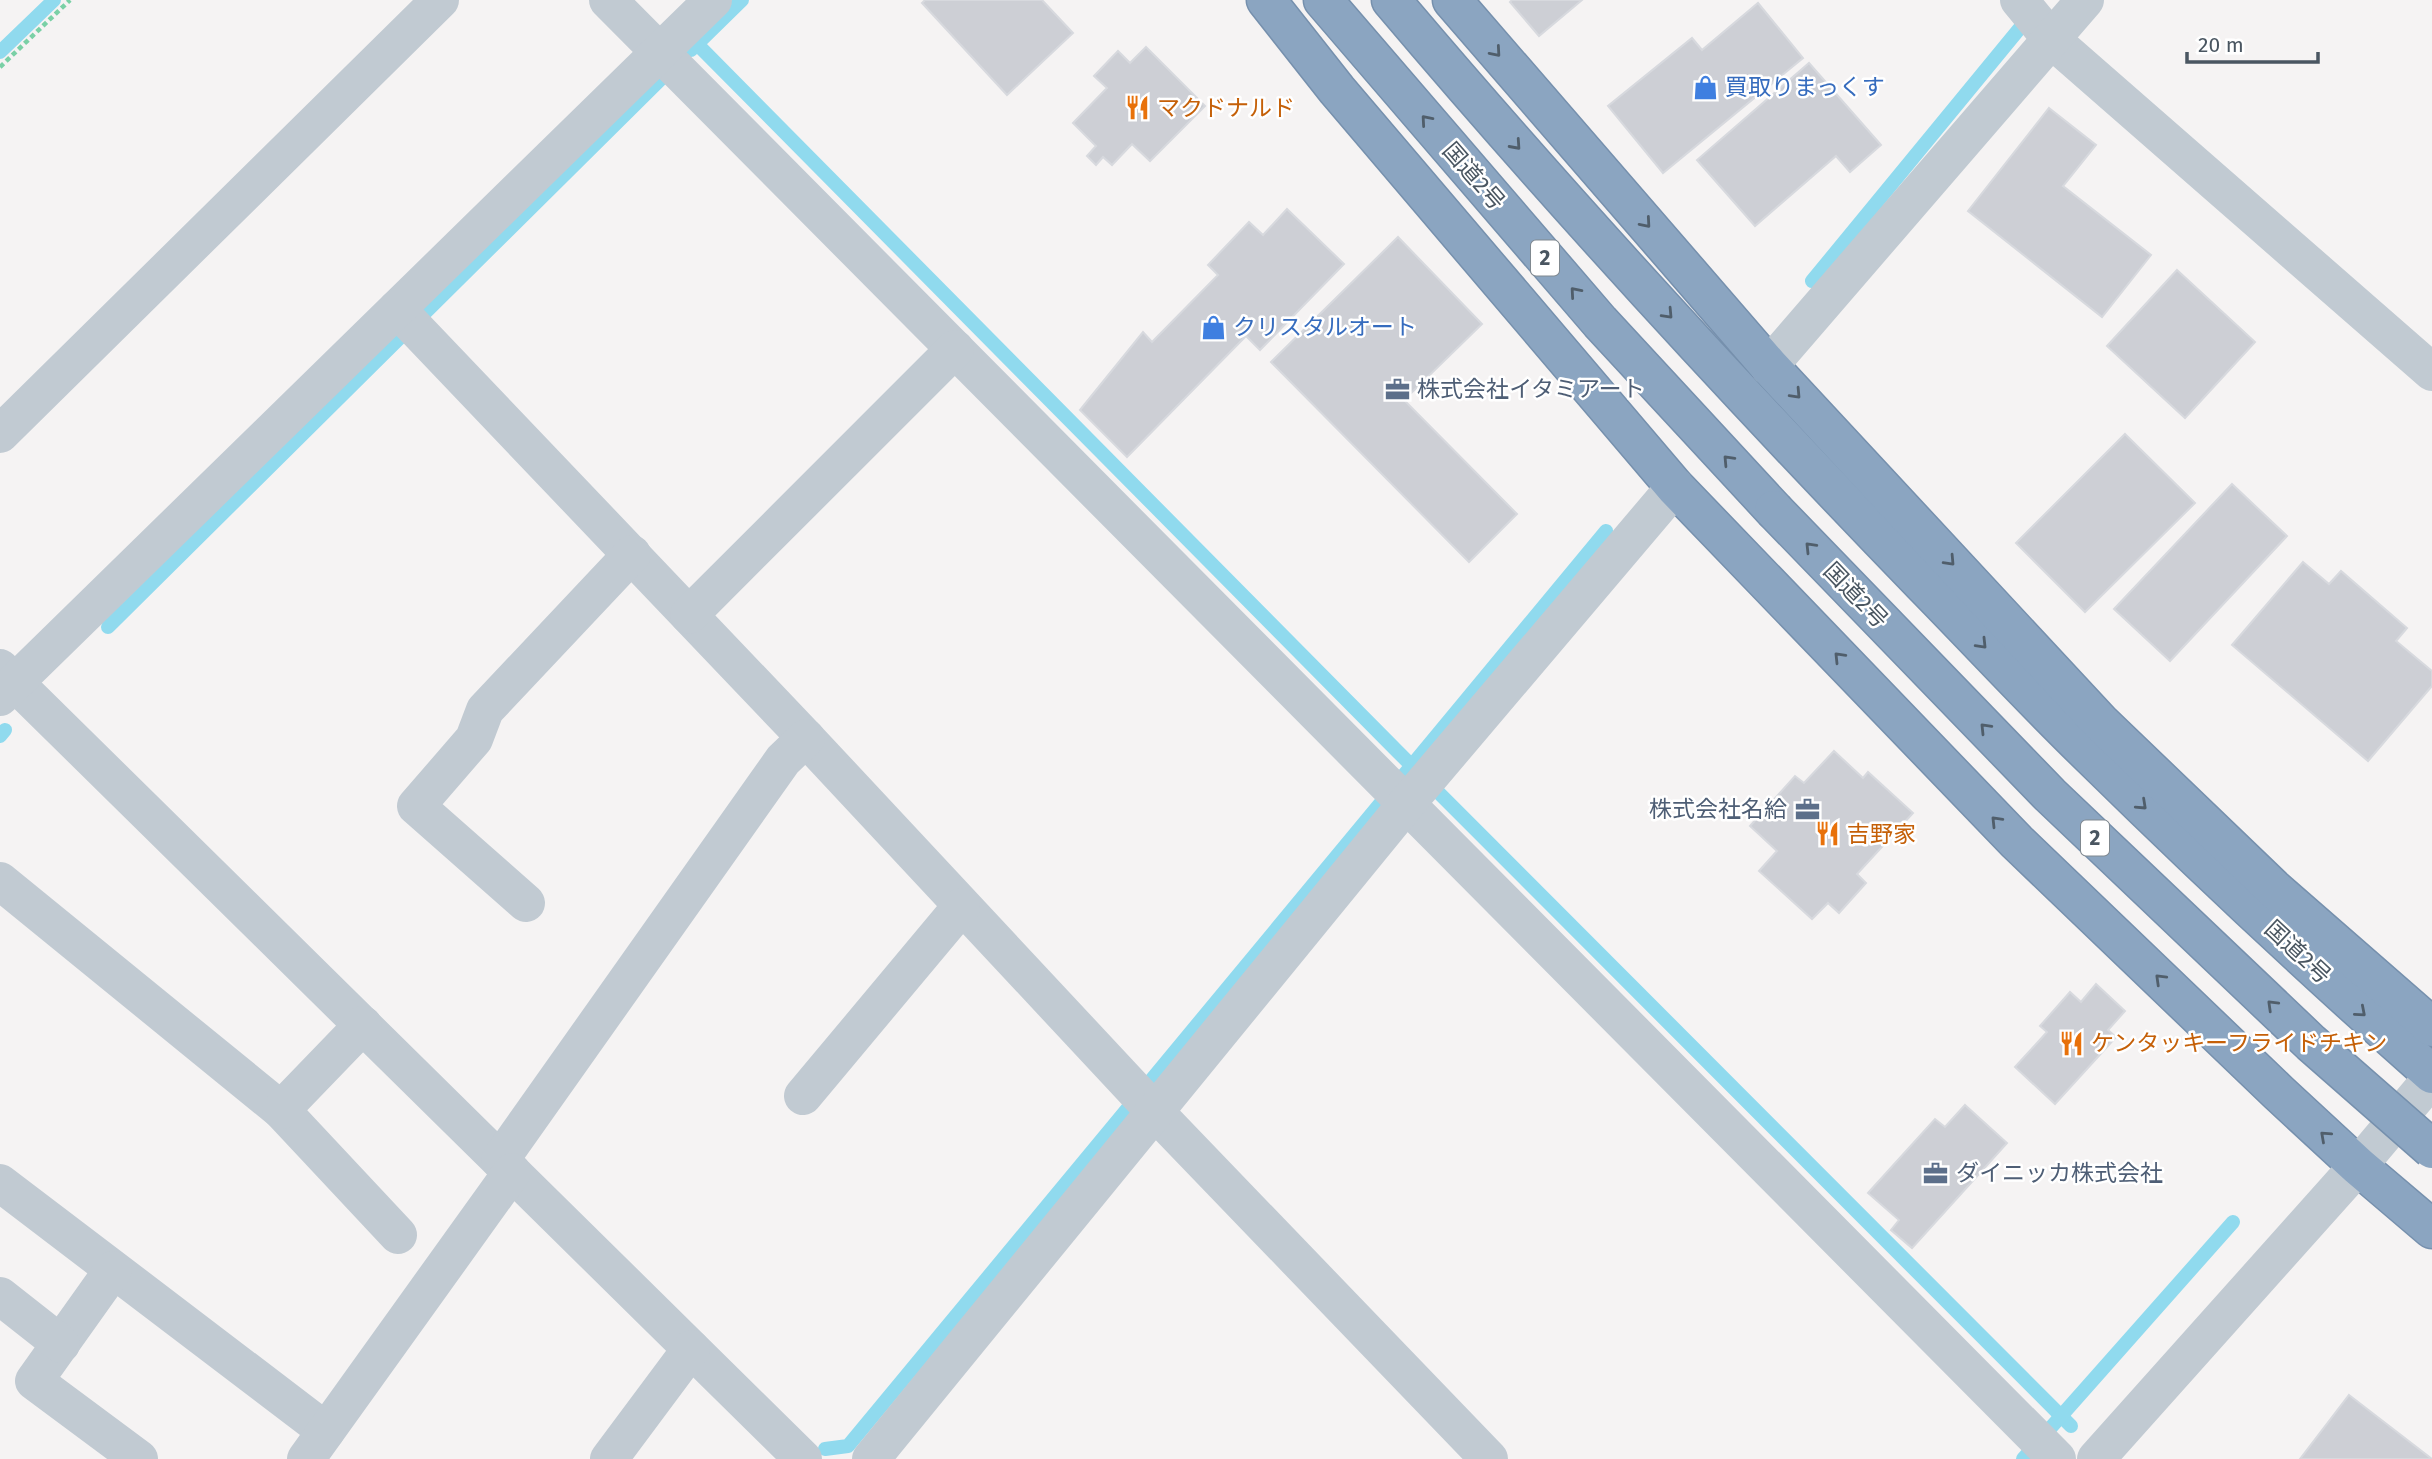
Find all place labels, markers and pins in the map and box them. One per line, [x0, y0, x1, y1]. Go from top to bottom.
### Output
shop icon: 買取りまっくす [1691, 73, 1719, 101]
place label: 買取りまっくす [1725, 73, 1885, 101]
restaurant icon: マクドナルド [1123, 94, 1151, 122]
place label: マクドナルド [1157, 94, 1295, 122]
shop icon: クリスタルオート [1199, 313, 1227, 341]
place label: クリスタルオート [1233, 313, 1417, 341]
office icon: 株式会社イタミアート [1383, 375, 1411, 403]
place label: 株式会社イタミアート [1417, 375, 1645, 403]
place label: 株式会社名給 [1649, 795, 1787, 823]
office icon: 株式会社名給 [1793, 795, 1821, 823]
restaurant icon: 吉野家 [1813, 820, 1841, 848]
place label: 吉野家 [1847, 820, 1916, 848]
restaurant icon: ケンタッキーフライドチキン [2057, 1029, 2085, 1057]
place label: ケンタッキーフライドチキン [2091, 1029, 2387, 1057]
office icon: ダイニッカ株式会社 [1922, 1159, 1950, 1187]
place label: ダイニッカ株式会社 [1956, 1159, 2163, 1187]

